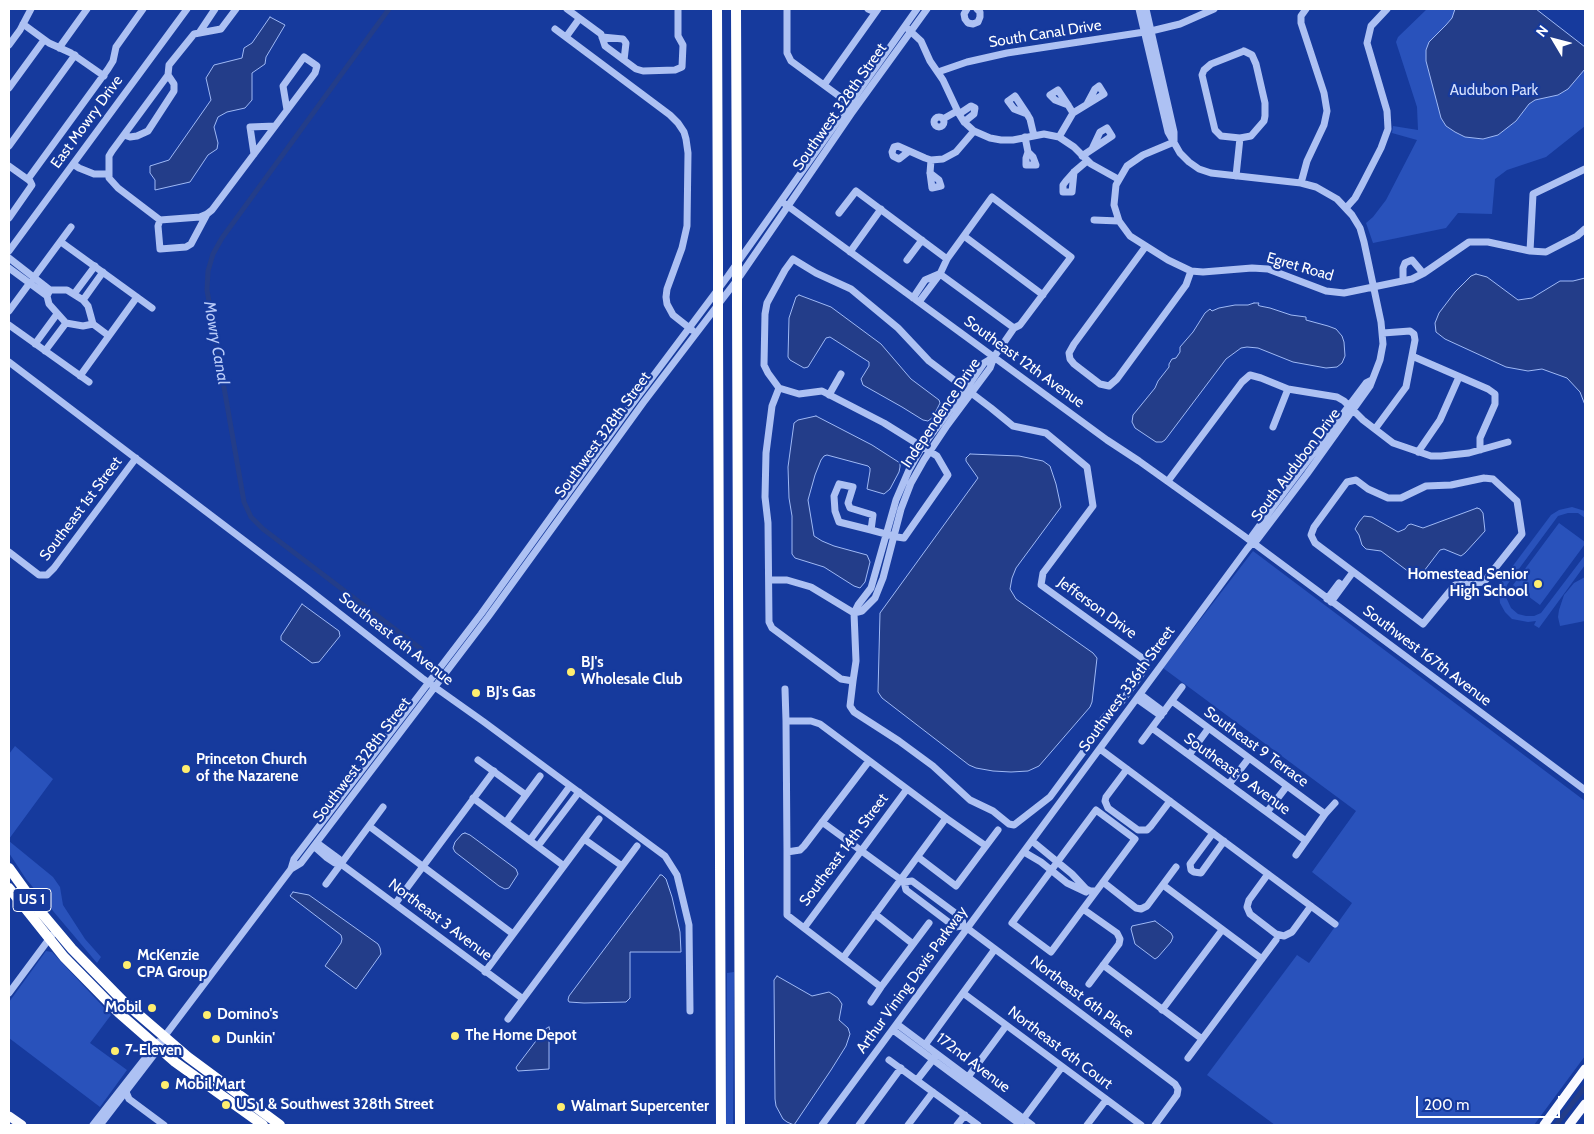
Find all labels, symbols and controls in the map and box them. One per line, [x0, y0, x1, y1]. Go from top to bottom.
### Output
north arrow [1529, 15, 1579, 65]
street label: South Canal Drive [987, 16, 1103, 52]
text: N [1532, 22, 1552, 40]
street label: Southwest 328th Street [789, 40, 891, 174]
street label: East Mowry Drive [47, 72, 127, 172]
park label: Audubon Park [1450, 82, 1538, 100]
street label: Egret Road [1264, 249, 1336, 285]
water label: Mowry Canal [199, 300, 233, 386]
street label: Southeast 12th Avenue [960, 312, 1088, 412]
street label: Independence Drive [898, 355, 984, 471]
street label: Southwest 328th Street [551, 369, 655, 501]
street label: South Audubon Drive [1248, 405, 1344, 525]
street label: Southeast 1st Street [36, 453, 126, 565]
place label: Homestead Senior High School [1408, 566, 1528, 601]
street label: Jefferson Drive [1054, 573, 1140, 643]
marker: Homestead Senior High School [1532, 578, 1544, 590]
street label: Southeast 6th Avenue [335, 589, 457, 689]
street label: Southwest 167th Avenue [1359, 602, 1495, 710]
street label: Southwest 336th Street [1075, 623, 1179, 755]
place label: BJ's Wholesale Club [581, 654, 682, 689]
marker: BJ's Wholesale Club [565, 666, 577, 678]
place label: BJ's Gas [486, 684, 536, 702]
marker: BJ's Gas [470, 687, 482, 699]
street label: Southwest 328th Street [309, 694, 415, 826]
street label: Southeast 9 Terrace [1200, 703, 1312, 791]
street label: Southeast 9 Avenue [1180, 729, 1294, 819]
place label: Princeton Church of the Nazarene [196, 751, 307, 786]
marker: Princeton Church of the Nazarene [180, 763, 192, 775]
street label: Southeast 14th Street [796, 790, 892, 910]
street label: Northeast 3 Avenue [385, 875, 495, 965]
road number: US 1 [13, 888, 51, 912]
street label: Arthur Vining Davis Parkway [853, 903, 971, 1057]
place label: McKenzie CPA Group [137, 947, 207, 982]
street label: Northeast 6th Place [1027, 952, 1137, 1042]
marker: McKenzie CPA Group [121, 959, 133, 971]
place label: Mobil [105, 999, 142, 1017]
marker: Mobil [146, 1002, 158, 1014]
street label: Northeast 6th Court [1004, 1003, 1116, 1093]
place label: Domino's [217, 1006, 278, 1024]
marker: Domino's [201, 1009, 213, 1021]
place label: The Home Depot [465, 1027, 577, 1045]
street label: 172nd Avenue [932, 1029, 1014, 1097]
place label: Dunkin' [226, 1030, 275, 1048]
marker: The Home Depot [449, 1030, 461, 1042]
marker: Dunkin' [210, 1033, 222, 1045]
place label: 7-Eleven [125, 1042, 182, 1060]
marker: 7-Eleven [109, 1045, 121, 1057]
place label: Mobil Mart [175, 1076, 245, 1094]
marker: Mobil Mart [159, 1079, 171, 1091]
scale bar [1419, 1086, 1563, 1118]
place label: US 1 & Southwest 328th Street [236, 1096, 434, 1114]
text: 200 m [1424, 1096, 1469, 1114]
place label: Walmart Supercenter [571, 1098, 709, 1116]
marker: US 1 & Southwest 328th Street [220, 1099, 232, 1111]
marker: Walmart Supercenter [555, 1101, 567, 1113]

